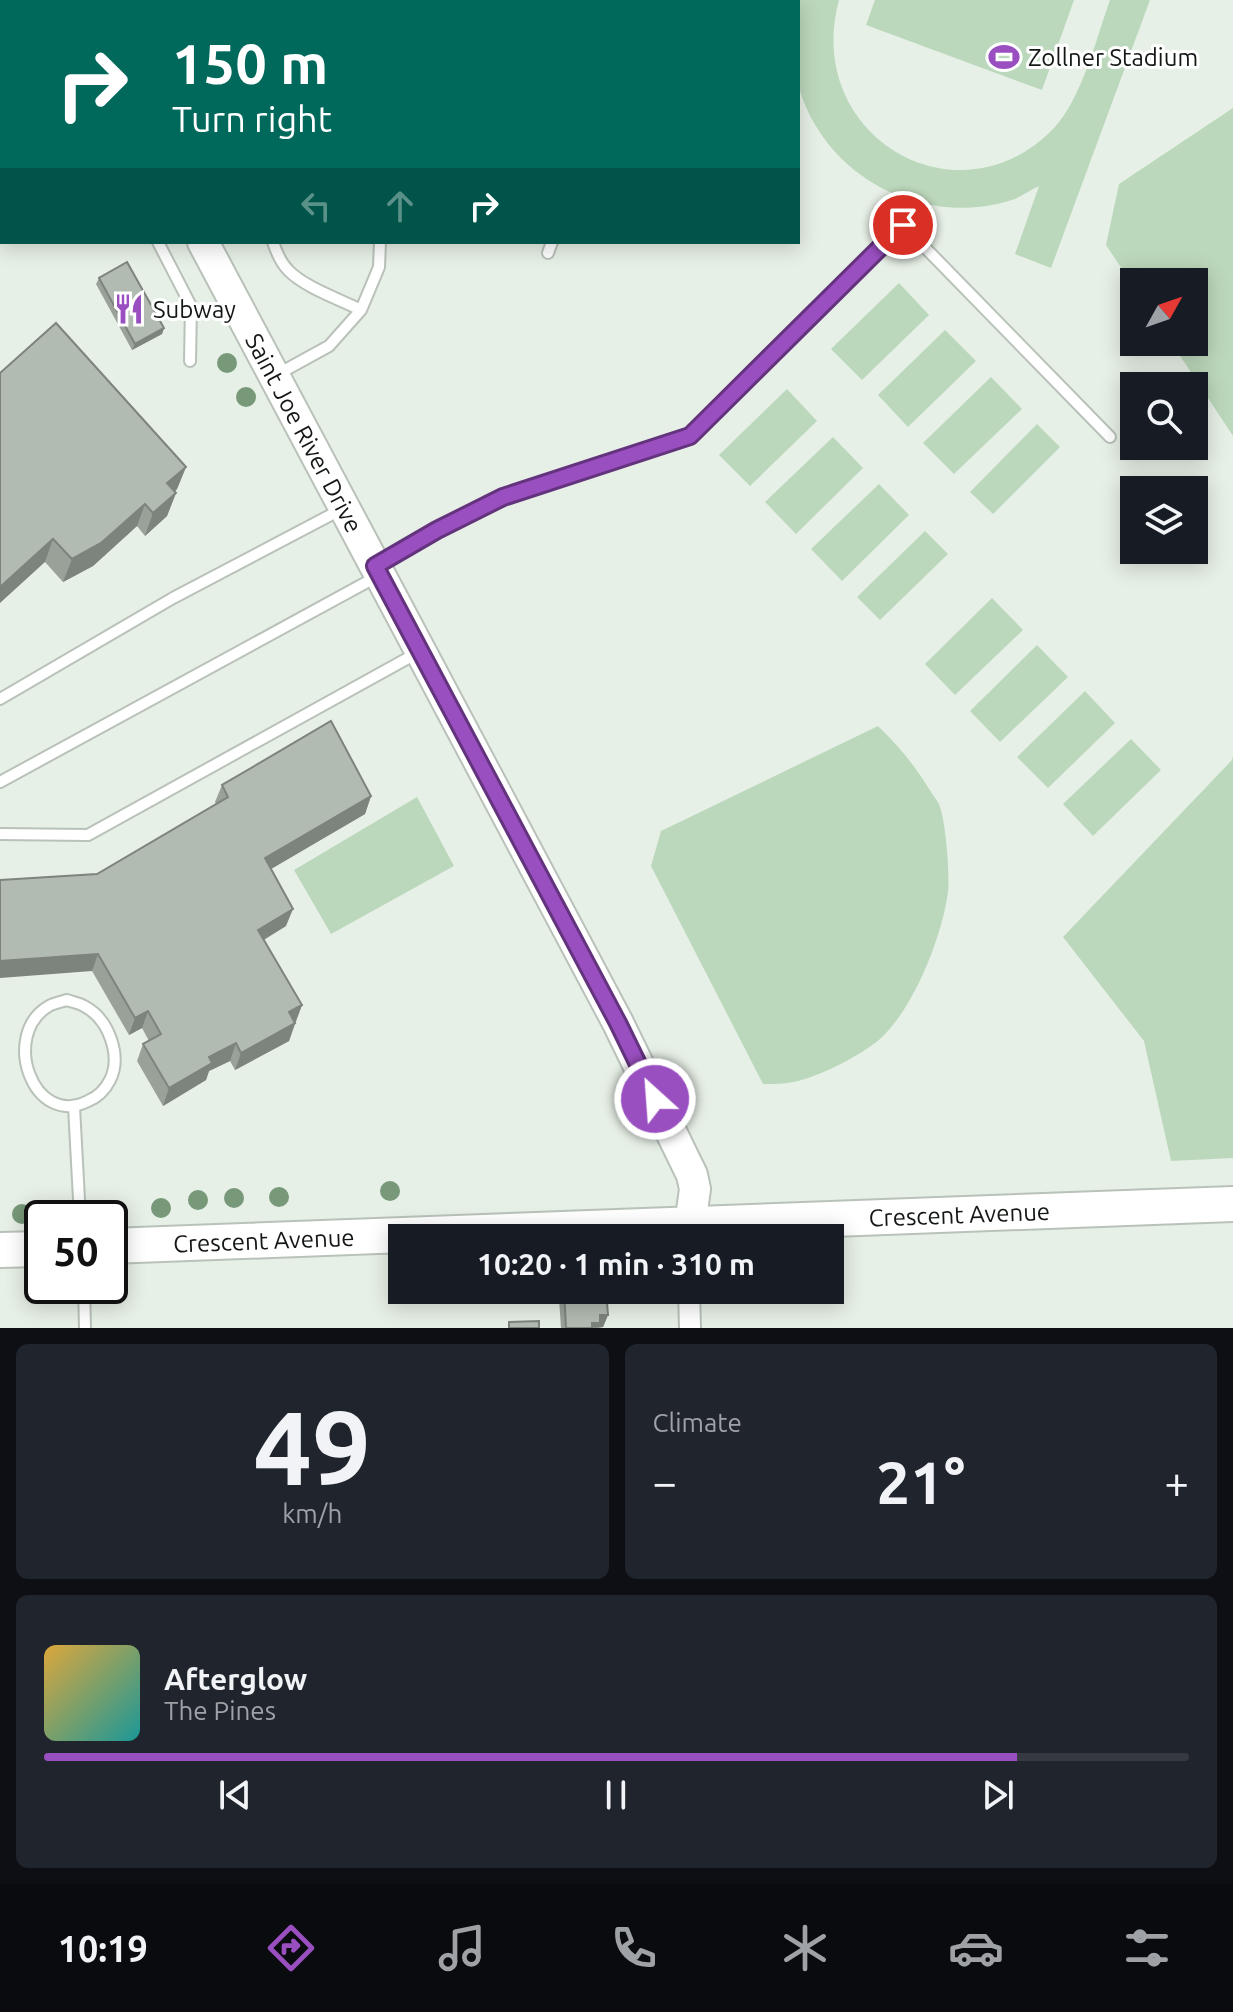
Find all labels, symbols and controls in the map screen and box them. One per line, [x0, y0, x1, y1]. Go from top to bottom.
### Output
icon: right [40, 32, 144, 136]
text: 150 m [172, 32, 328, 95]
sports icon: Zollner Stadium [987, 40, 1021, 74]
place label: Zollner Stadium [1028, 44, 1198, 71]
text: Turn right [172, 98, 332, 139]
icon: left [294, 184, 338, 228]
icon: ahead [378, 184, 422, 228]
icon: right [462, 184, 506, 228]
pin [869, 191, 937, 259]
icon: arrive [881, 203, 925, 247]
north arrow [1120, 268, 1208, 356]
map controls [1120, 268, 1208, 564]
restaurant icon: Subway [112, 292, 146, 326]
place label: Subway [153, 296, 236, 323]
street label: Saint Joe River Drive [241, 329, 368, 537]
button: search [1120, 372, 1208, 460]
button: layers [1120, 476, 1208, 564]
position arrow [613, 1057, 697, 1141]
street label: Crescent Avenue [868, 1197, 1051, 1231]
speed limit sign: 50 [24, 1200, 128, 1304]
street label: Crescent Avenue [173, 1223, 355, 1257]
text: 10:20 · 1 min · 310 m [477, 1247, 755, 1281]
text: 49 [254, 1388, 371, 1505]
text: Climate [653, 1408, 742, 1437]
text: 21° [876, 1448, 965, 1515]
text: − [653, 1457, 677, 1506]
text: + [1164, 1457, 1189, 1506]
text: km/h [282, 1499, 342, 1528]
text: Afterglow [164, 1662, 307, 1696]
text: The Pines [164, 1696, 276, 1725]
icon: previous [213, 1773, 257, 1817]
icon: pause [594, 1773, 638, 1817]
icon: next [976, 1773, 1020, 1817]
icon: directions [263, 1920, 319, 1976]
icon: music [434, 1920, 490, 1976]
icon: phone [606, 1920, 662, 1976]
icon: climate [777, 1920, 833, 1976]
icon: car [948, 1920, 1004, 1976]
icon: filters [1119, 1920, 1175, 1976]
text: 10:19 [58, 1928, 148, 1969]

